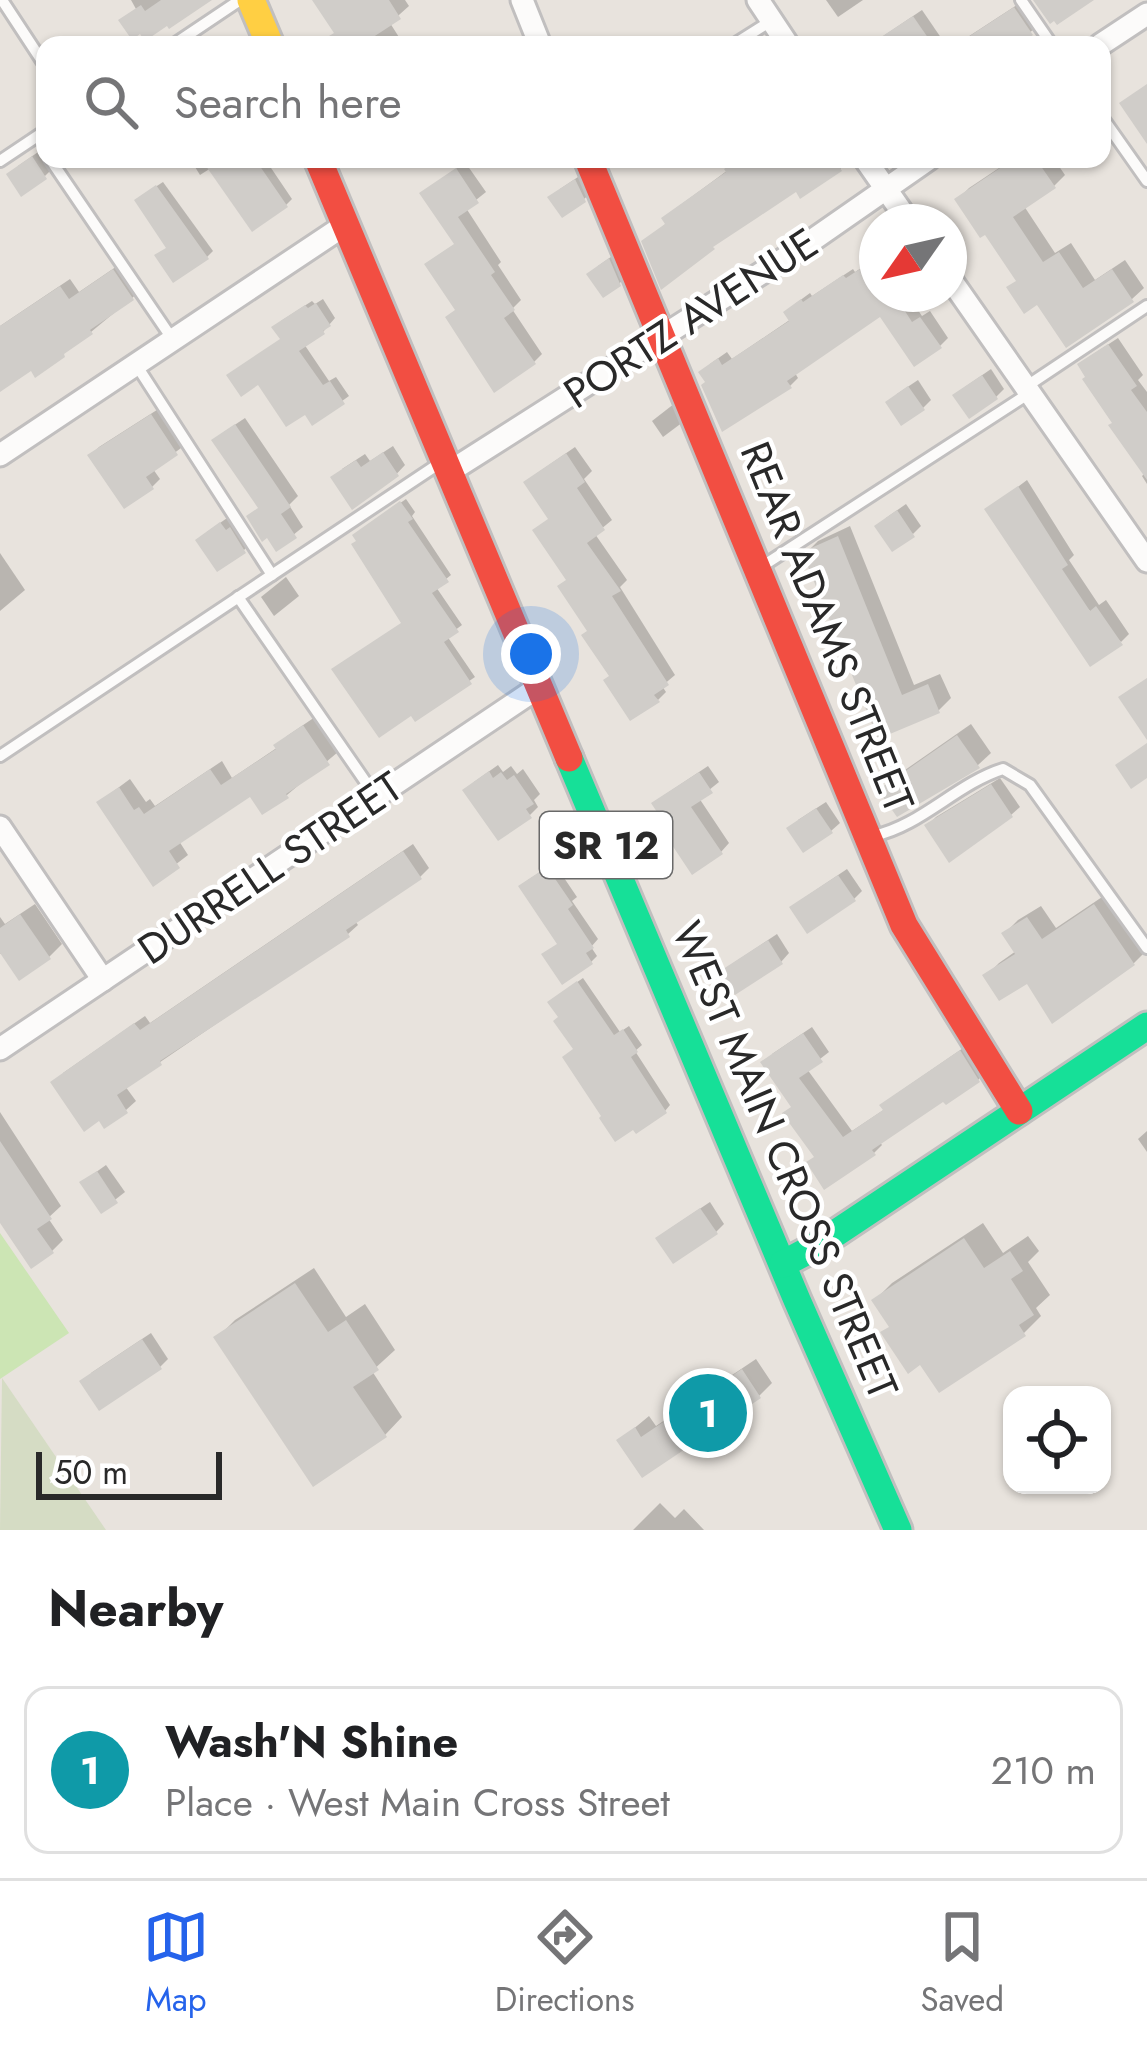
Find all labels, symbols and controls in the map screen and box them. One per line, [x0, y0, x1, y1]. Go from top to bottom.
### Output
search box [36, 36, 1111, 168]
icon: search [78, 69, 144, 135]
text: Search here [174, 70, 402, 135]
north arrow [859, 204, 967, 312]
street label: PORTZ AVENUE [552, 213, 830, 423]
street label: REAR ADAMS STREET [725, 433, 929, 822]
your location [501, 624, 561, 684]
street label: DURRELL STREET [126, 757, 415, 979]
road number: SR 12 [540, 812, 672, 878]
street label: WEST MAIN CROSS STREET [657, 912, 913, 1408]
pin: 1 [669, 1368, 747, 1458]
map controls [1003, 1386, 1111, 1494]
button: locate [1003, 1386, 1111, 1494]
scale bar [36, 1446, 222, 1499]
text: 50 m [54, 1449, 128, 1496]
text: Nearby [48, 1571, 223, 1645]
text: Wash'N Shine [165, 1709, 458, 1774]
text: 1 [80, 1742, 100, 1799]
text: 210 m [991, 1742, 1096, 1799]
text: Place · West Main Cross Street [165, 1774, 670, 1831]
tab: Map [143, 1904, 209, 2023]
tab: Directions [495, 1904, 635, 2023]
tab: Saved [920, 1904, 1004, 2023]

